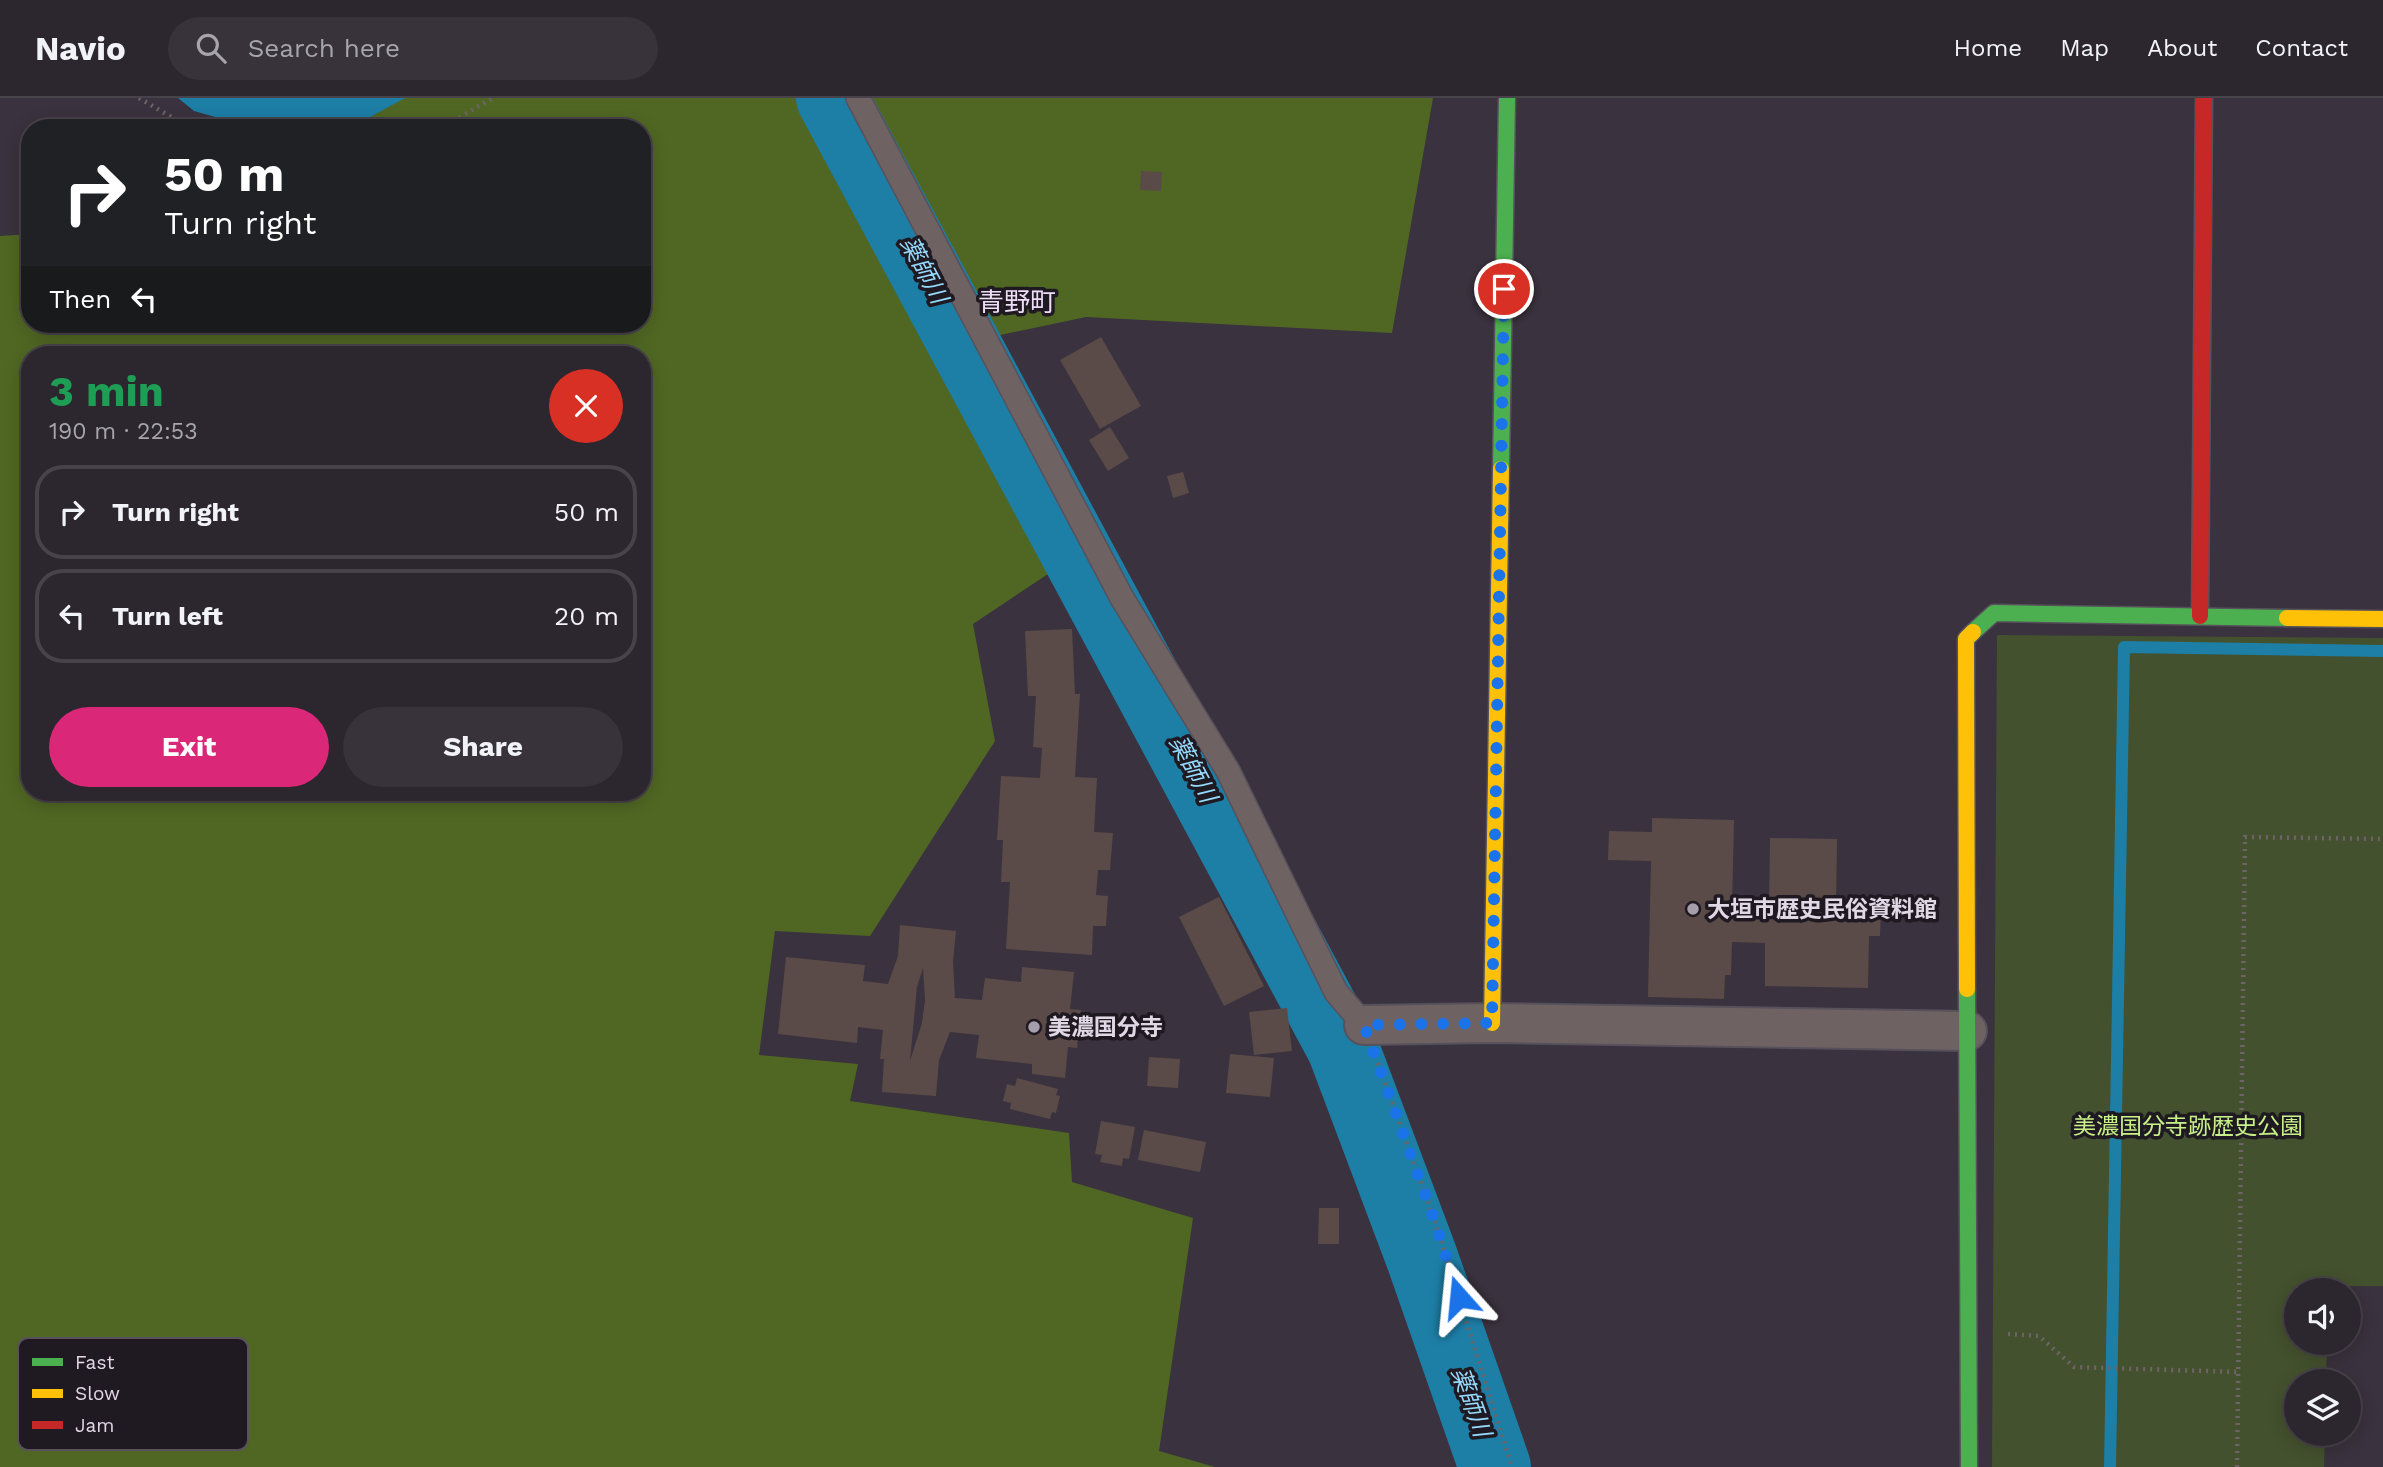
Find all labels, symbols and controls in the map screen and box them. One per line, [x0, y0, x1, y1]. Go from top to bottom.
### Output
search box [168, 17, 658, 80]
text: Navio [35, 29, 126, 68]
icon: search [192, 29, 230, 67]
text: Search here [248, 33, 400, 63]
text: Home [1954, 34, 2022, 62]
text: Map [2060, 34, 2109, 62]
text: About [2147, 34, 2217, 62]
text: Contact [2255, 34, 2348, 62]
text: 50 m [164, 145, 284, 203]
icon: right [49, 147, 140, 238]
text: Turn right [164, 204, 316, 242]
water label: 薬師川 [895, 232, 955, 311]
pin [1474, 259, 1534, 319]
icon: arrive [1485, 270, 1523, 308]
icon: left [125, 280, 163, 318]
text: Then [49, 284, 111, 314]
district label: 青野町 [978, 287, 1056, 317]
text: 3 min [49, 367, 164, 416]
button: close [549, 369, 623, 443]
text: 190 m · 22:53 [49, 418, 198, 445]
icon: right [53, 493, 91, 531]
text: Turn right [112, 497, 239, 527]
text: 50 m [554, 497, 619, 527]
icon: left [53, 597, 91, 635]
text: Turn left [112, 601, 223, 631]
text: 20 m [554, 601, 619, 631]
button: Exit [49, 707, 329, 787]
button: Share [343, 707, 623, 787]
water label: 薬師川 [1164, 731, 1224, 810]
place label: 大垣市歴史民俗資料館 [1707, 896, 1937, 923]
marker: 大垣市歴史民俗資料館 [1685, 901, 1701, 917]
place label: 美濃国分寺 [1048, 1014, 1163, 1041]
marker: 美濃国分寺 [1026, 1019, 1042, 1035]
park label: 美濃国分寺跡歴史公園 [2073, 1113, 2303, 1140]
position arrow [1422, 1260, 1496, 1334]
map controls [2284, 1278, 2361, 1446]
button: sound [2284, 1278, 2361, 1355]
legend [18, 1338, 248, 1450]
text: Fast [75, 1351, 114, 1374]
water label: 薬師川 [1446, 1363, 1497, 1443]
button: layers [2284, 1369, 2361, 1446]
text: Slow [75, 1382, 120, 1405]
text: Jam [75, 1414, 114, 1437]

